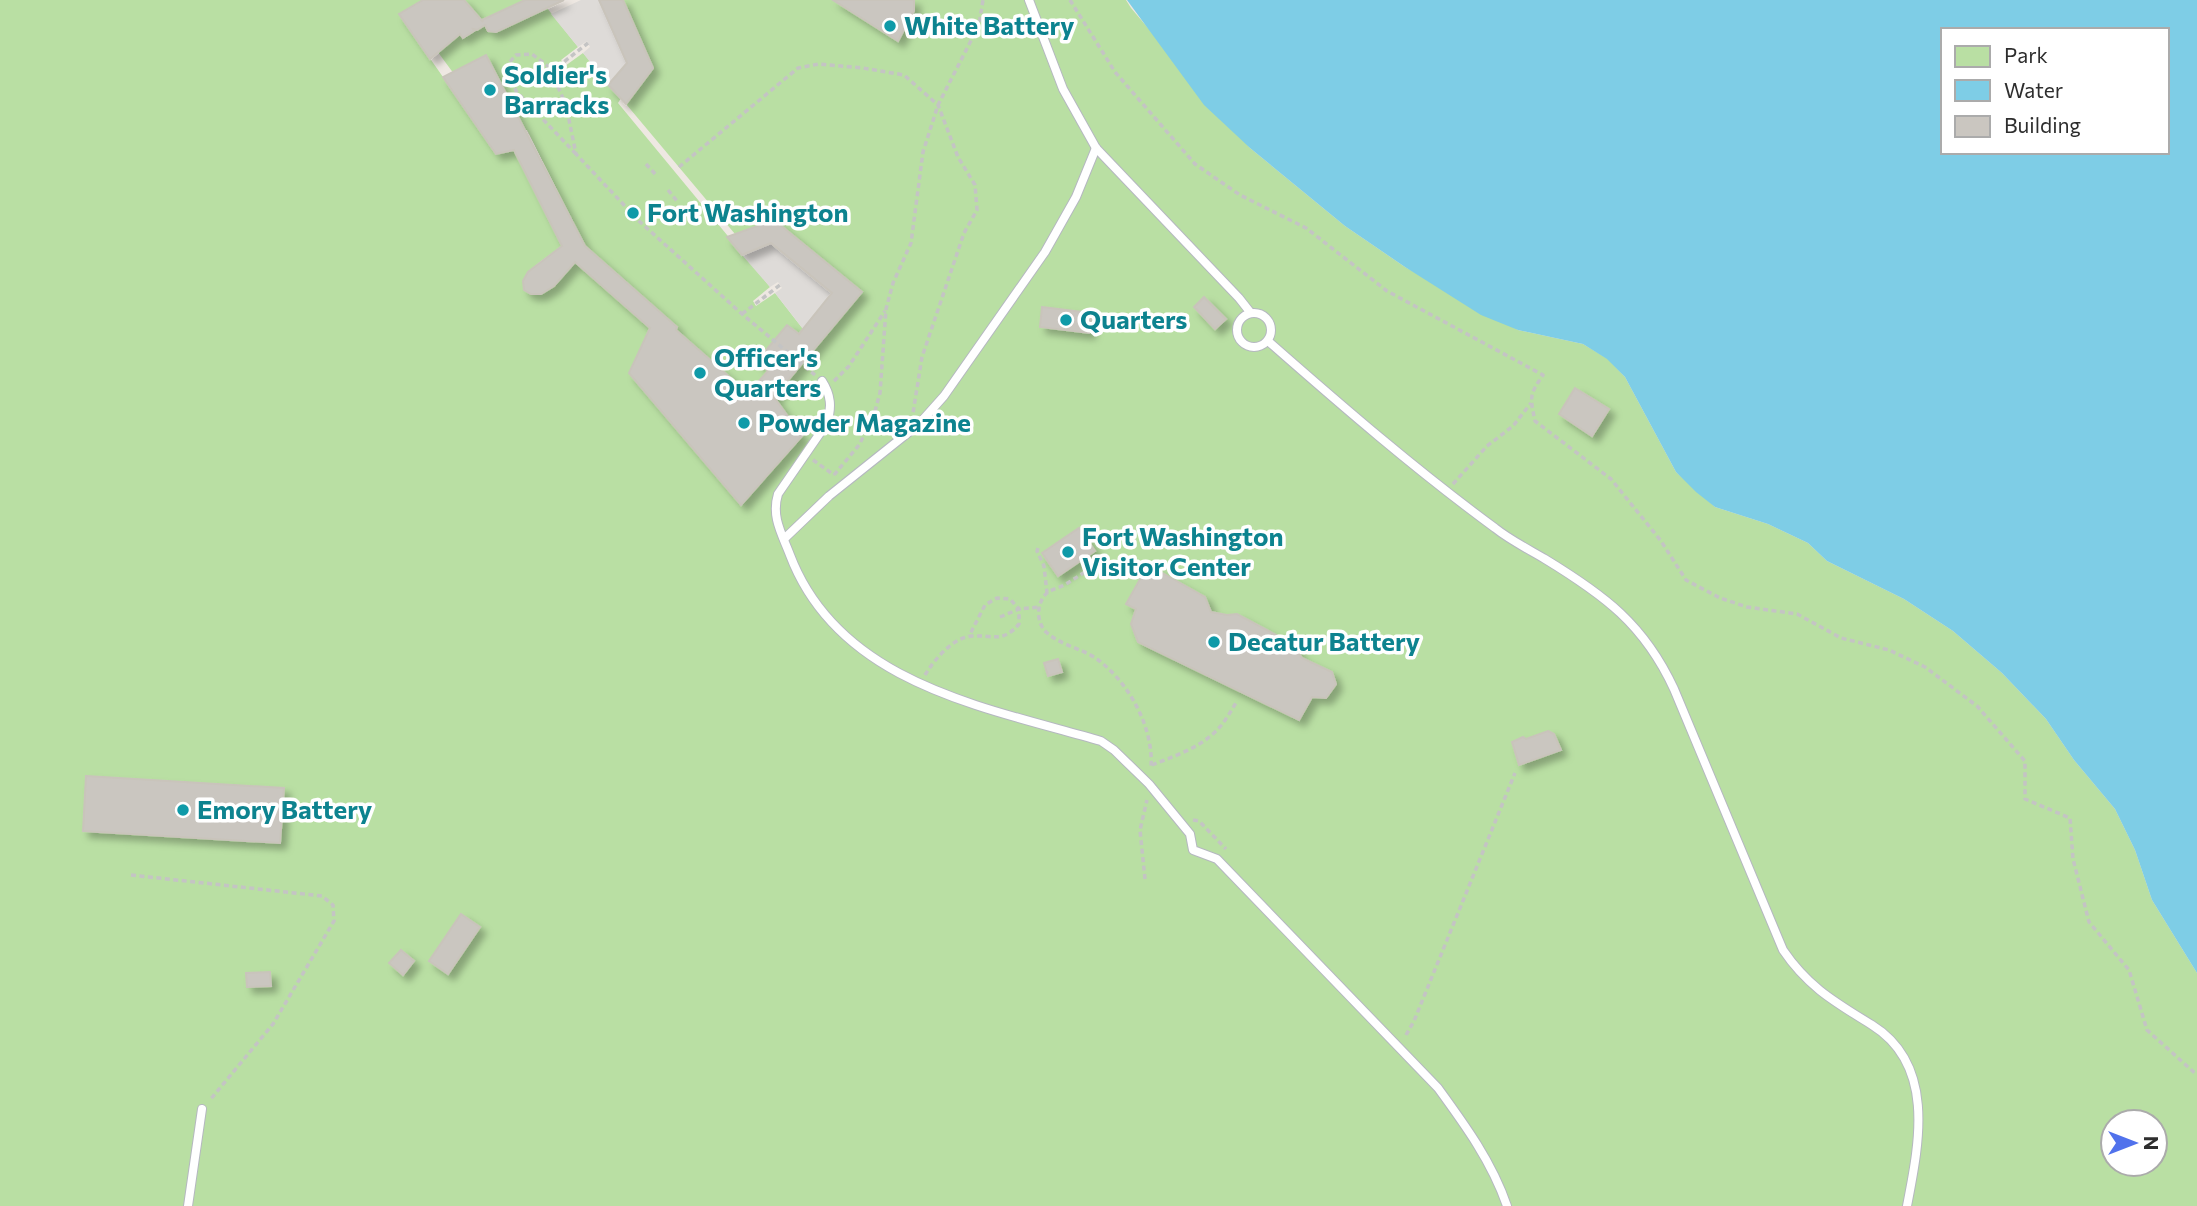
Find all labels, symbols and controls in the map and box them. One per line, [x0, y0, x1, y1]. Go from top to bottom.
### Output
place label: White Battery [904, 9, 1075, 40]
marker: White Battery [882, 18, 898, 34]
legend [1941, 28, 2169, 154]
text: Park [2004, 42, 2048, 67]
place label: Soldier's Barracks [504, 58, 609, 119]
text: Water [2004, 77, 2063, 102]
marker: Soldier's Barracks [482, 82, 498, 98]
text: Building [2004, 112, 2081, 137]
place label: Fort Washington [647, 196, 849, 227]
marker: Fort Washington [625, 205, 641, 221]
place label: Quarters [1080, 303, 1187, 334]
marker: Quarters [1058, 312, 1074, 328]
place label: Officer's Quarters [714, 341, 821, 402]
marker: Officer's Quarters [692, 365, 708, 381]
place label: Powder Magazine [758, 406, 971, 437]
marker: Powder Magazine [736, 415, 752, 431]
place label: Fort Washington Visitor Center [1082, 520, 1284, 581]
marker: Fort Washington Visitor Center [1060, 544, 1076, 560]
place label: Decatur Battery [1228, 625, 1420, 656]
marker: Decatur Battery [1206, 634, 1222, 650]
place label: Emory Battery [197, 793, 372, 824]
marker: Emory Battery [175, 802, 191, 818]
north arrow [2099, 1108, 2169, 1178]
text: N [2140, 1136, 2163, 1150]

